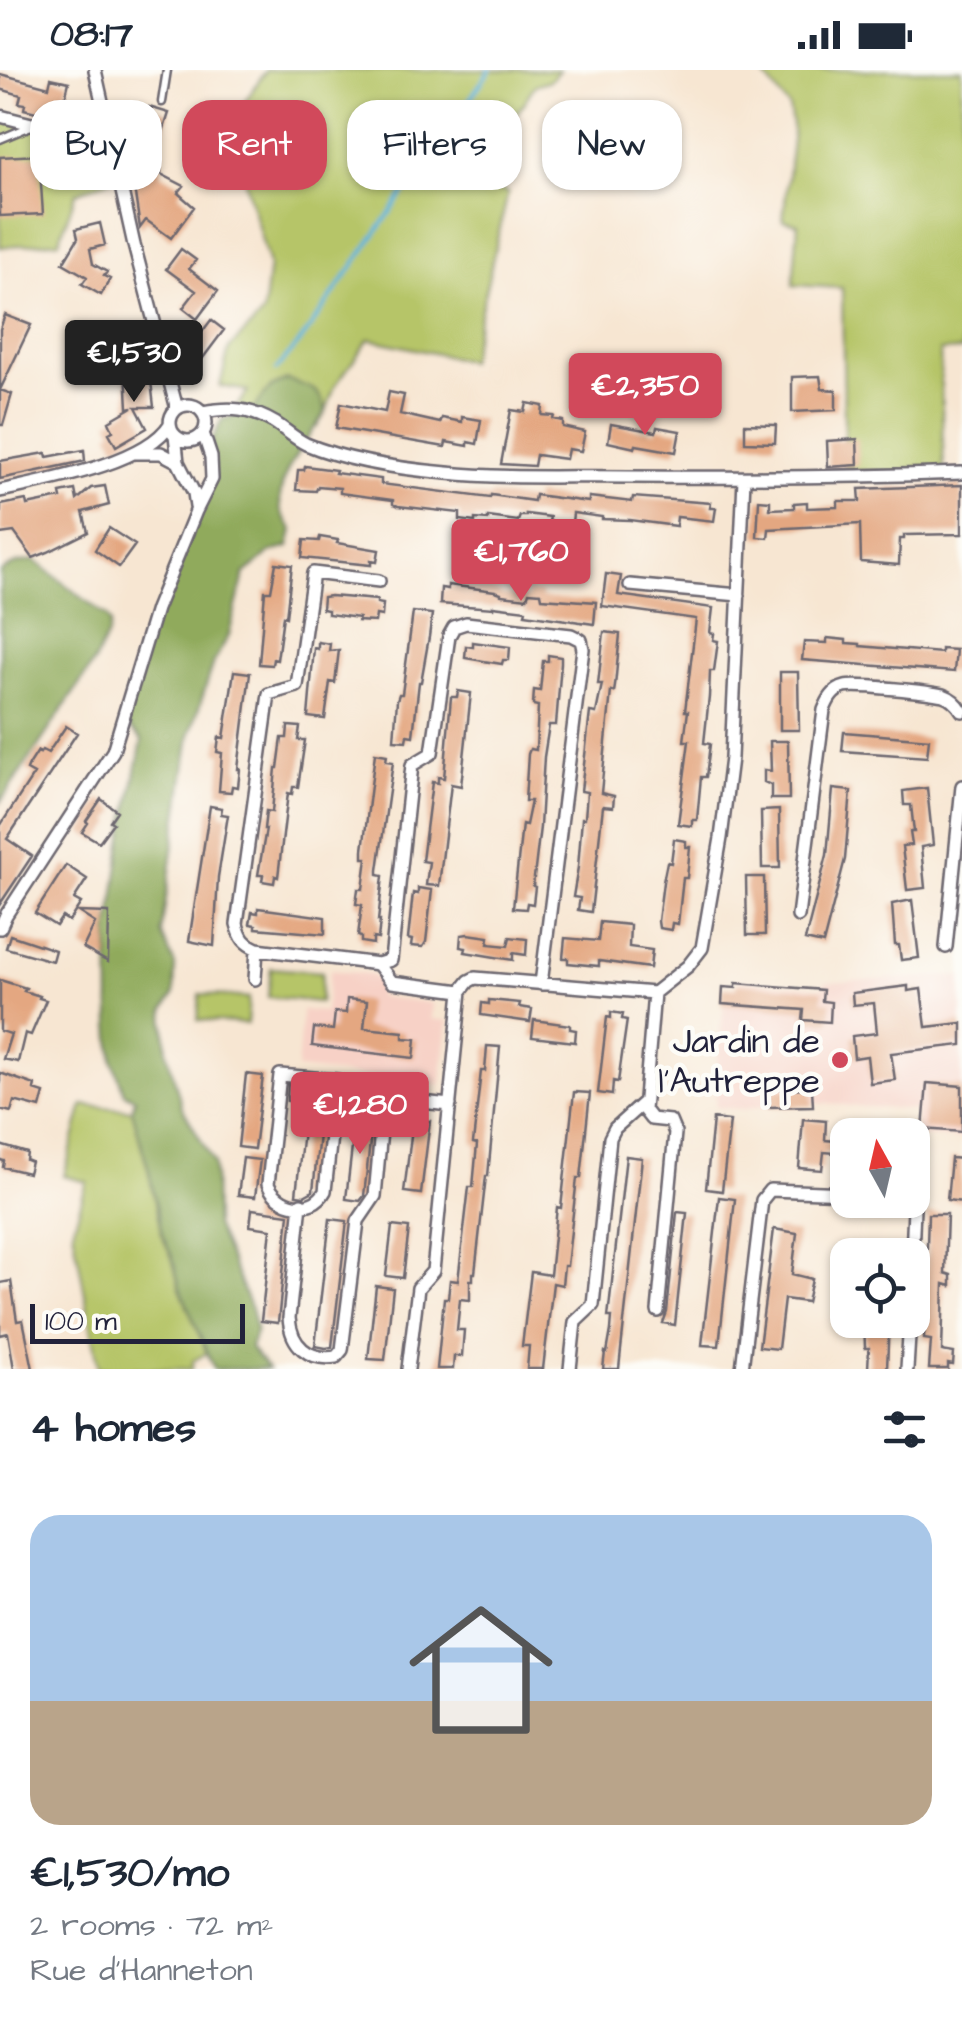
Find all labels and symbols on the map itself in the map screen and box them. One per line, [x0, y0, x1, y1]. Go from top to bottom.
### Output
pin: €1,530 [53, 320, 215, 405]
pin: €2,350 [564, 353, 726, 438]
pin: €1,760 [440, 519, 602, 604]
place label: Jardin de l'Autreppe [658, 1017, 820, 1106]
marker: Jardin de l'Autreppe [829, 1049, 851, 1071]
pin: €1,280 [279, 1072, 441, 1157]
north arrow [830, 1118, 930, 1218]
scale bar [30, 1299, 245, 1344]

